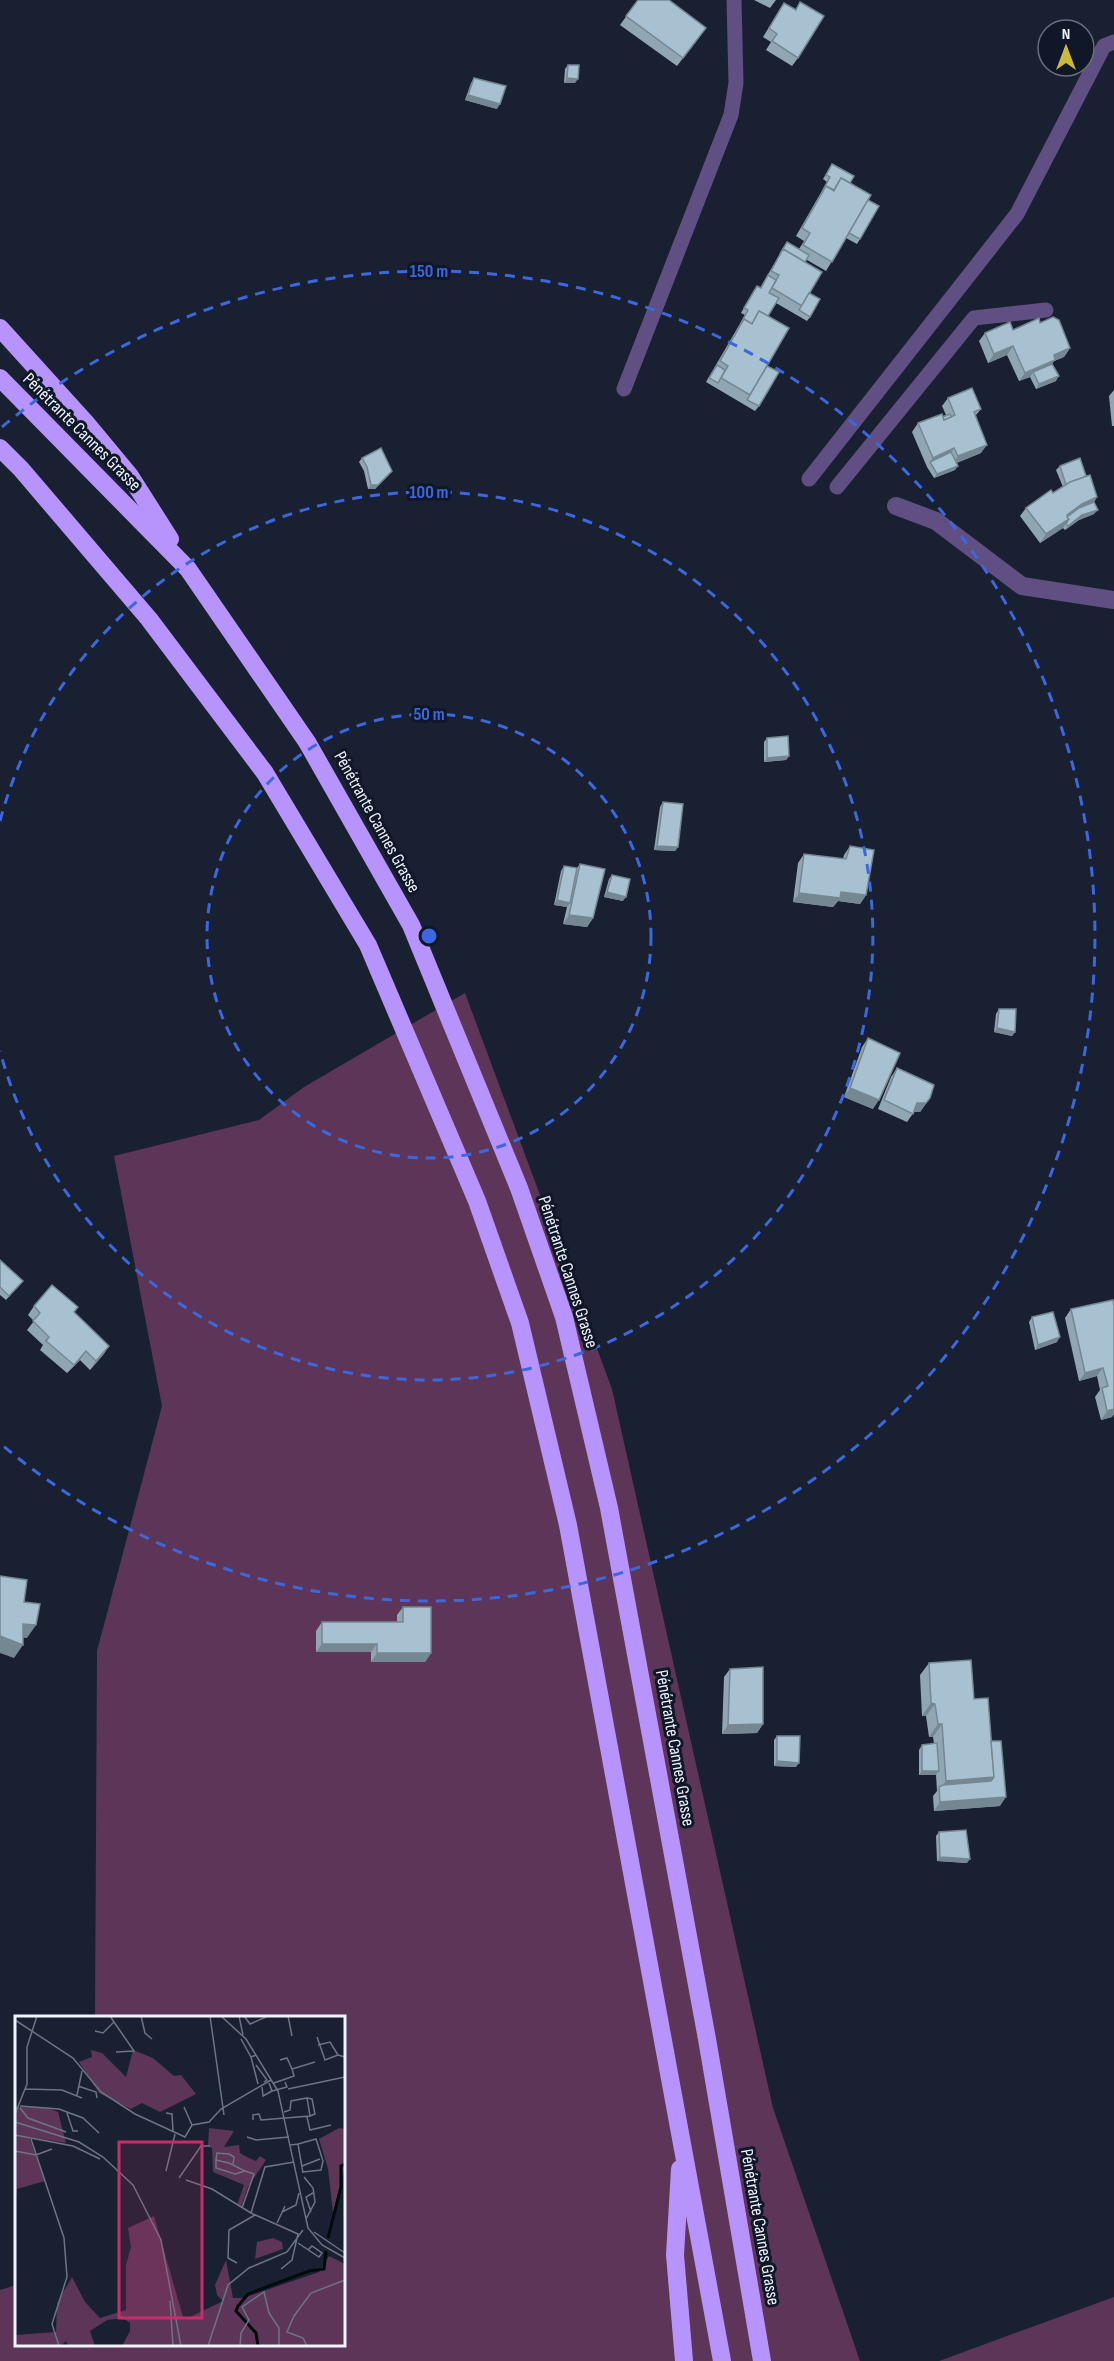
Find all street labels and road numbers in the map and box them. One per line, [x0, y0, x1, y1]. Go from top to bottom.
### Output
street label: Pénétrante Cannes Grasse [19, 369, 145, 495]
street label: Pénétrante Cannes Grasse [329, 748, 425, 896]
street label: Pénétrante Cannes Grasse [534, 1193, 602, 1351]
street label: Pénétrante Cannes Grasse [651, 1668, 699, 1828]
street label: Pénétrante Cannes Grasse [736, 2147, 784, 2307]

